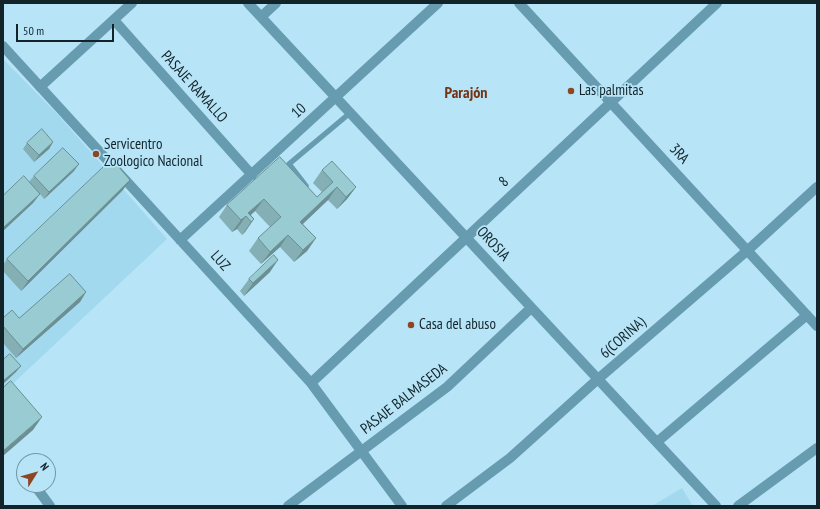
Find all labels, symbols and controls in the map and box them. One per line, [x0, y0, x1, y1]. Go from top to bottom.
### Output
scale bar [18, 16, 116, 42]
text: 50 m [23, 23, 44, 38]
street label: PASAJE RAMALLO [157, 47, 231, 127]
place label: Las palmitas [579, 82, 643, 100]
district label: Parajón [444, 83, 488, 103]
marker: Las palmitas [566, 86, 576, 96]
street label: 10 [288, 100, 310, 122]
place label: Servicentro Zoologico Nacional [104, 136, 203, 171]
street label: 3RA [665, 140, 693, 168]
marker: Servicentro Zoologico Nacional [91, 149, 101, 159]
street label: 8 [495, 173, 513, 191]
street label: OROSIA [473, 223, 513, 265]
street label: LUZ [206, 247, 234, 275]
street label: 6(CORINA) [597, 313, 649, 363]
place label: Casa del abuso [419, 316, 496, 334]
marker: Casa del abuso [406, 320, 416, 330]
street label: PASAJE BALMASEDA [357, 360, 451, 438]
north arrow [16, 453, 56, 493]
text: N [37, 460, 52, 473]

